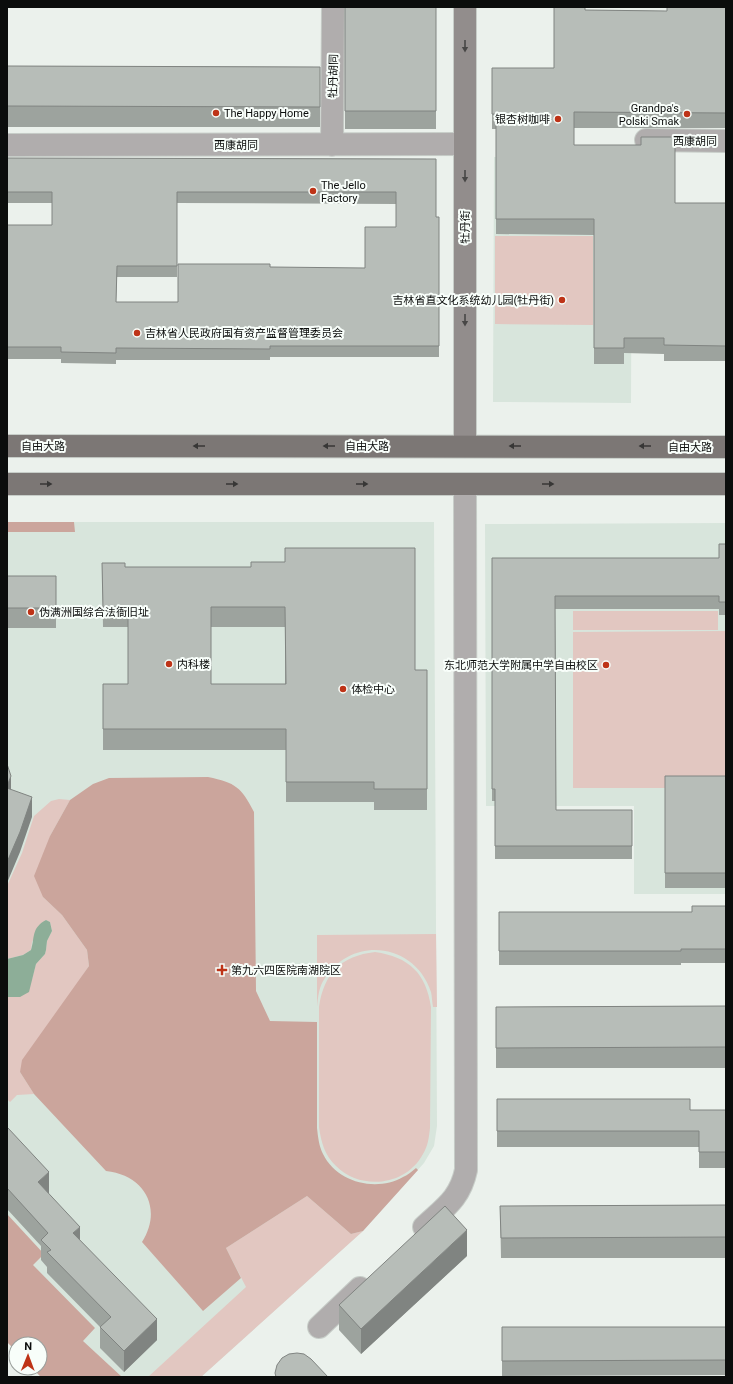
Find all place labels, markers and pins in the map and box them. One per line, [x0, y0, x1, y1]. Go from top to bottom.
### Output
place label: Grandpa's Polski Smak [619, 102, 679, 128]
place label: The Happy Home [224, 107, 309, 120]
marker: The Happy Home [211, 108, 221, 118]
marker: Grandpa's Polski Smak [682, 109, 692, 119]
place label: 银杏树咖啡 [495, 113, 550, 126]
marker: 银杏树咖啡 [553, 114, 563, 124]
place label: The Jello Factory [321, 179, 366, 205]
marker: The Jello Factory [308, 186, 318, 196]
place label: 吉林省直文化系统幼儿园(牡丹街) [392, 294, 554, 307]
marker: 吉林省直文化系统幼儿园(牡丹街) [557, 295, 567, 305]
place label: 吉林省人民政府国有资产监督管理委员会 [145, 327, 343, 340]
marker: 吉林省人民政府国有资产监督管理委员会 [132, 328, 142, 338]
place label: 伪满洲国综合法衙旧址 [39, 606, 149, 619]
marker: 伪满洲国综合法衙旧址 [26, 607, 36, 617]
place label: 内科楼 [177, 658, 210, 671]
marker: 内科楼 [164, 659, 174, 669]
place label: 东北师范大学附属中学自由校区 [444, 659, 598, 672]
marker: 东北师范大学附属中学自由校区 [601, 660, 611, 670]
place label: 体检中心 [351, 683, 395, 696]
marker: 体检中心 [338, 684, 348, 694]
marker: 第九六四医院南湖院区 [216, 964, 228, 976]
place label: 第九六四医院南湖院区 [231, 964, 341, 977]

